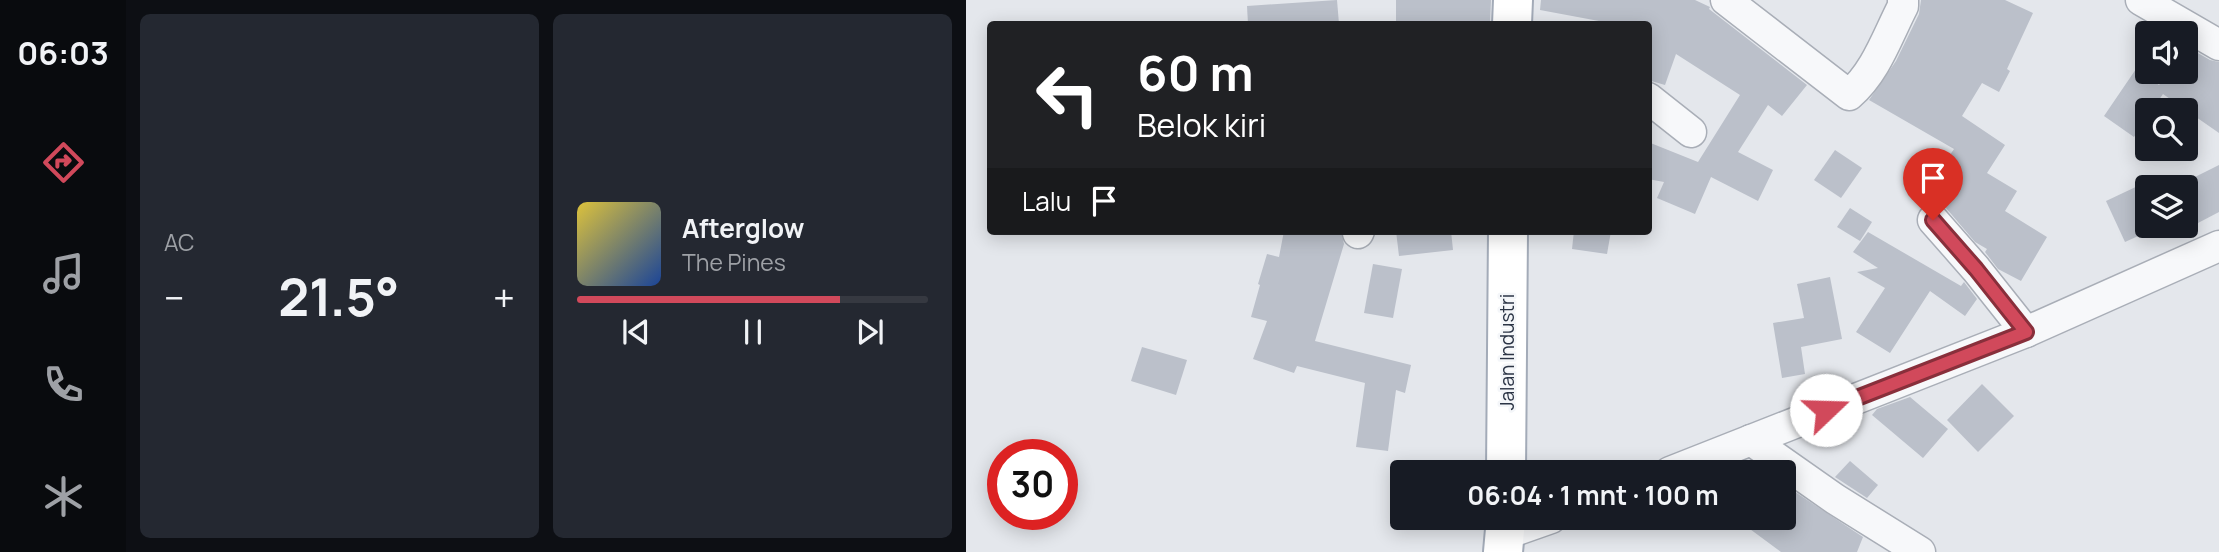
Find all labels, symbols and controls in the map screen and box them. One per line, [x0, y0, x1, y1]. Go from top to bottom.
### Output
map controls [2135, 21, 2198, 238]
button: sound [2135, 21, 2198, 84]
text: 06:03 [17, 31, 109, 75]
text: 60 m [1137, 39, 1254, 106]
icon: left [1022, 49, 1113, 140]
button: search [2135, 98, 2198, 161]
text: Belok kiri [1137, 103, 1266, 147]
icon: directions [39, 138, 88, 187]
pin [1903, 148, 1963, 220]
icon: arrive [1914, 159, 1952, 197]
button: layers [2135, 175, 2198, 238]
icon: arrive [1085, 182, 1123, 220]
text: Lalu [1022, 183, 1071, 219]
text: Afterglow [682, 210, 804, 246]
text: AC [164, 226, 195, 258]
text: The Pines [682, 246, 786, 278]
icon: music [39, 249, 88, 298]
text: 21.5° [278, 261, 399, 332]
text: − [164, 271, 185, 323]
text: + [493, 271, 515, 323]
street label: Jalan Industri [1494, 294, 1520, 410]
icon: previous [617, 313, 655, 351]
icon: pause [734, 313, 772, 351]
icon: next [851, 313, 889, 351]
icon: phone [39, 360, 88, 409]
position arrow [1789, 373, 1863, 447]
speed limit sign: 30 [987, 439, 1078, 530]
icon: climate [39, 472, 88, 521]
text: 06:04 · 1 mnt · 100 m [1467, 477, 1719, 513]

